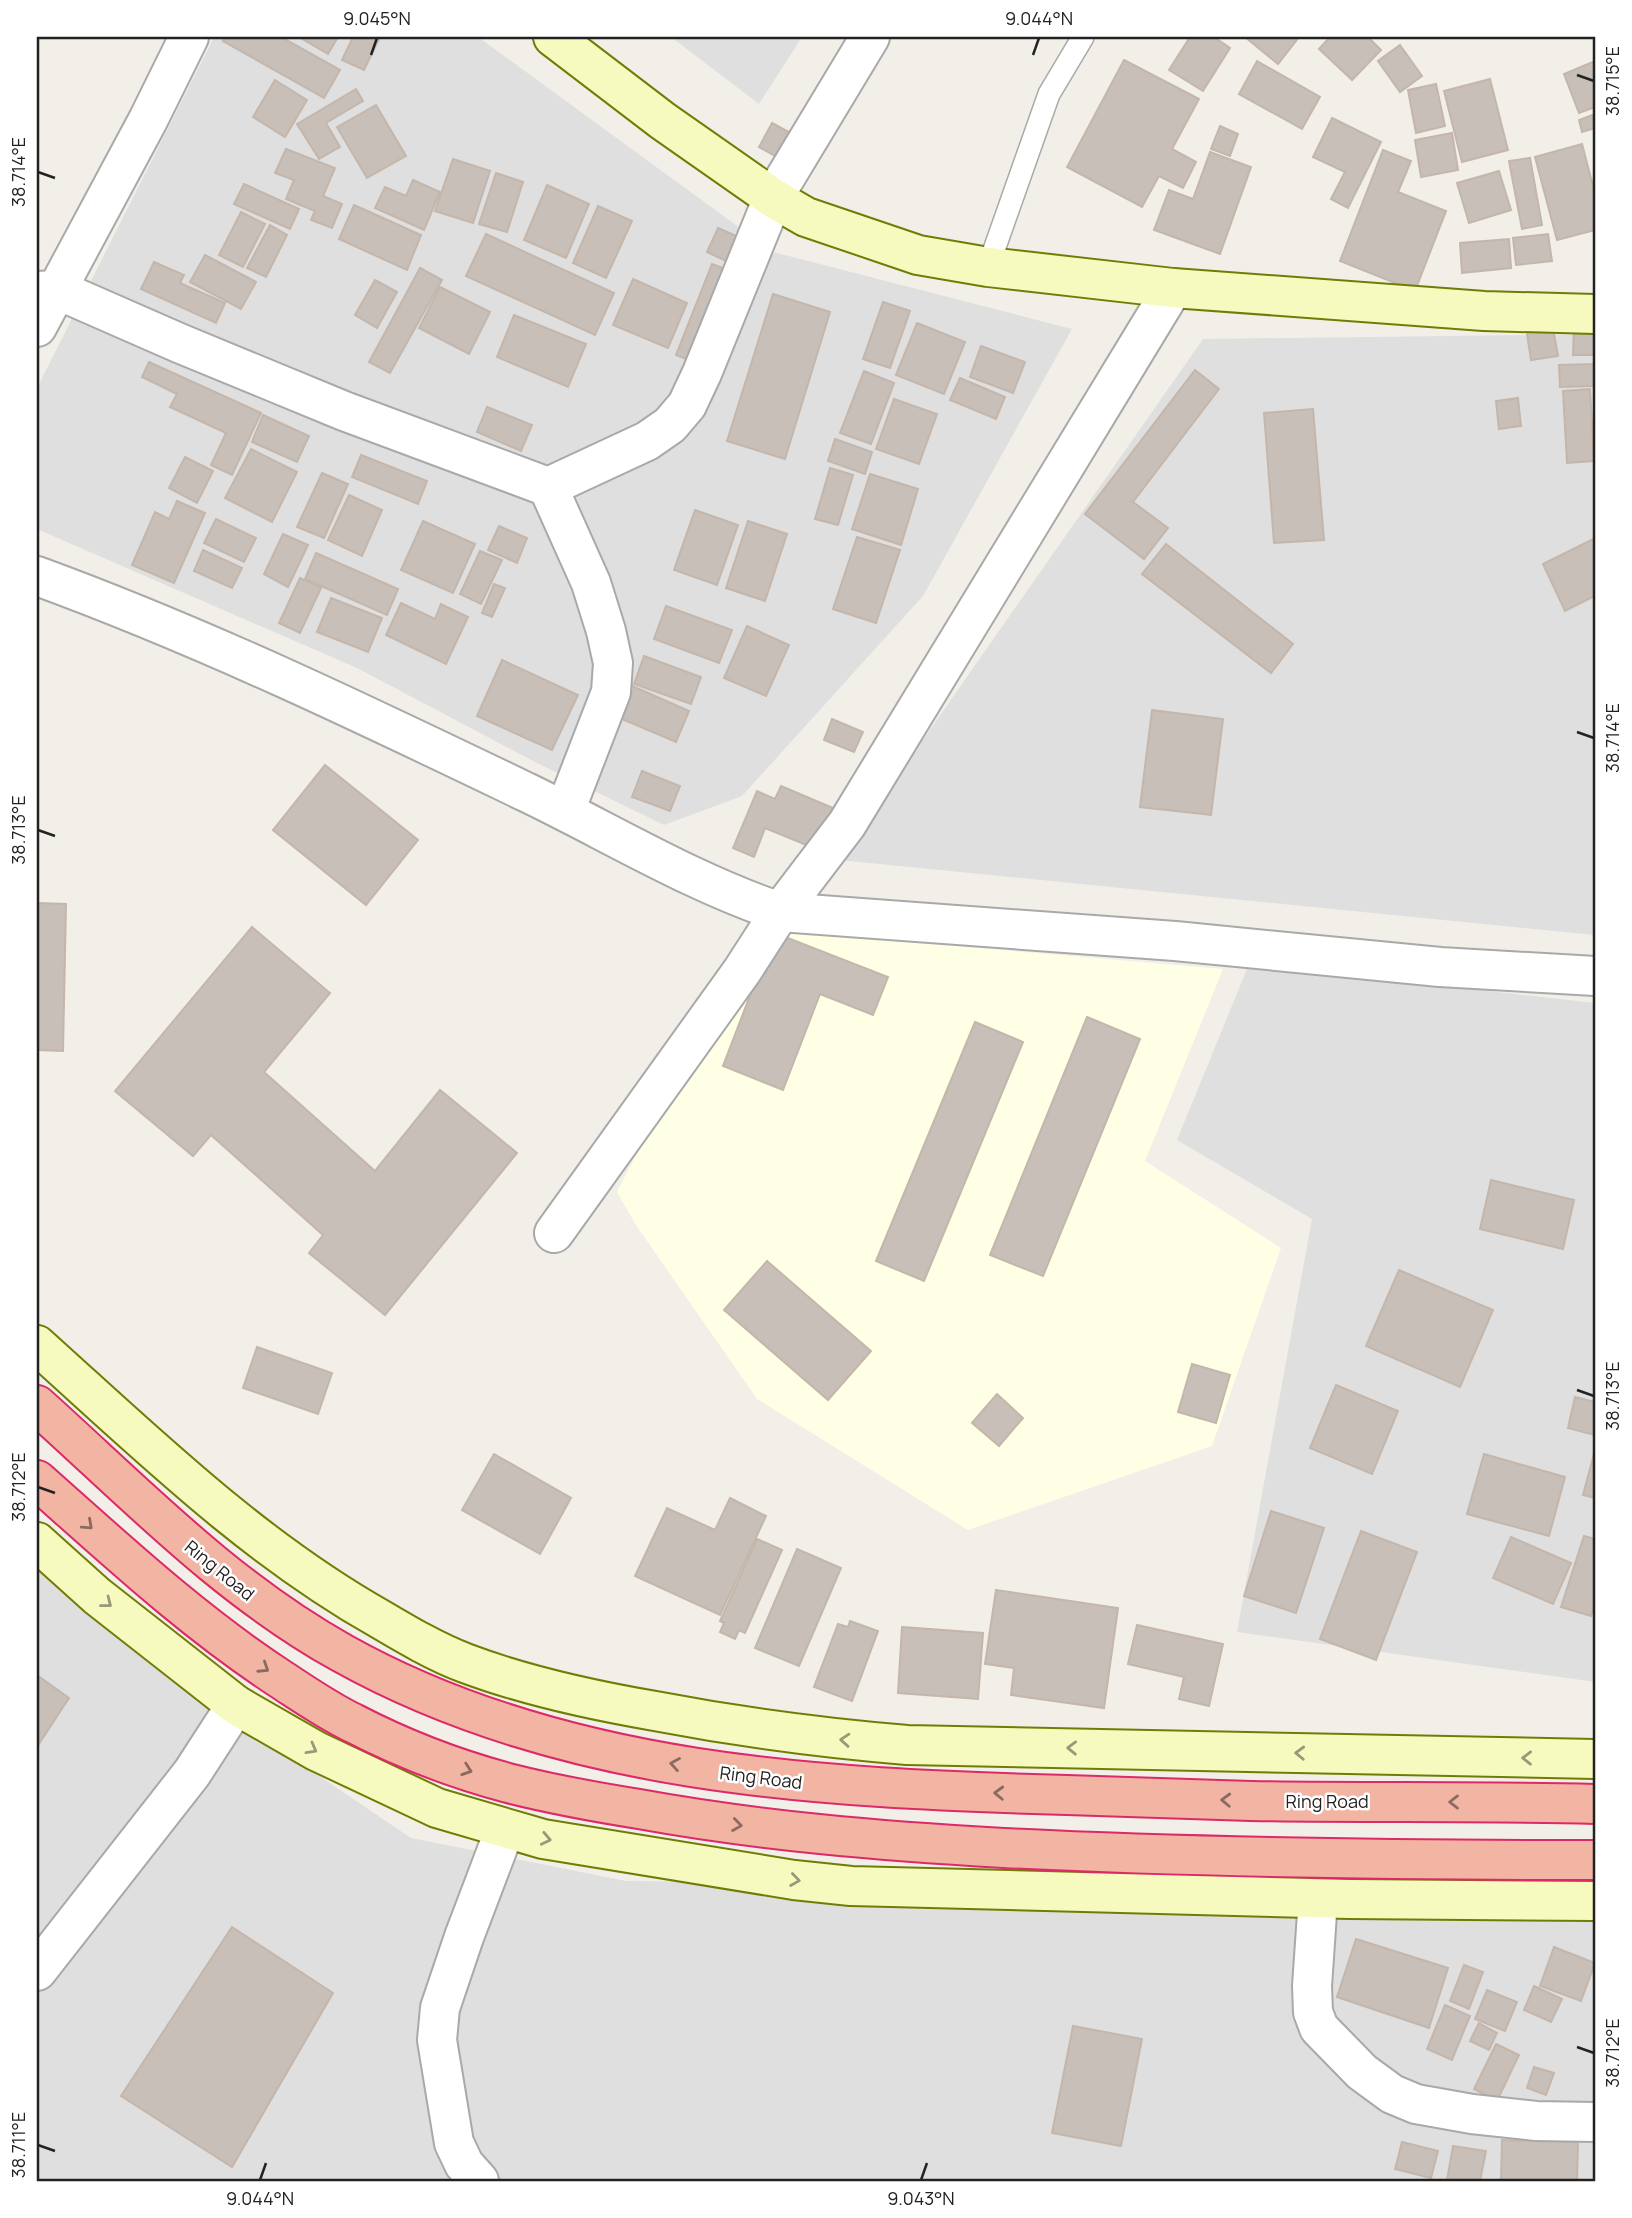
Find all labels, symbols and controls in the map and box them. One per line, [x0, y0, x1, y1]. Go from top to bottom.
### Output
text: 9.045°N [343, 6, 411, 30]
text: 9.044°N [1005, 6, 1073, 30]
text: 38.715°E [1600, 46, 1624, 116]
text: 38.714°E [6, 137, 30, 207]
text: 38.714°E [1600, 703, 1624, 773]
text: 38.713°E [6, 795, 30, 865]
text: 38.713°E [1600, 1361, 1624, 1431]
text: 38.712°E [6, 1452, 30, 1522]
one-way arrow [80, 1517, 93, 1529]
street label: Ring Road [180, 1535, 260, 1605]
one-way arrow [99, 1595, 111, 1608]
one-way arrow [256, 1660, 269, 1673]
one-way arrow [839, 1733, 850, 1748]
one-way arrow [1066, 1740, 1077, 1756]
one-way arrow [305, 1741, 317, 1754]
one-way arrow [1294, 1745, 1304, 1761]
one-way arrow [1521, 1750, 1532, 1766]
one-way arrow [669, 1757, 681, 1772]
street label: Ring Road [718, 1760, 804, 1794]
one-way arrow [460, 1762, 472, 1776]
one-way arrow [993, 1786, 1004, 1801]
street label: Ring Road [1285, 1789, 1369, 1813]
one-way arrow [1220, 1792, 1231, 1807]
one-way arrow [1448, 1794, 1458, 1810]
one-way arrow [731, 1817, 743, 1832]
one-way arrow [540, 1831, 552, 1846]
one-way arrow [789, 1872, 800, 1887]
text: 38.712°E [1600, 2018, 1624, 2088]
text: 38.711°E [6, 2112, 30, 2178]
text: 9.044°N [226, 2186, 294, 2210]
text: 9.043°N [887, 2186, 955, 2210]

